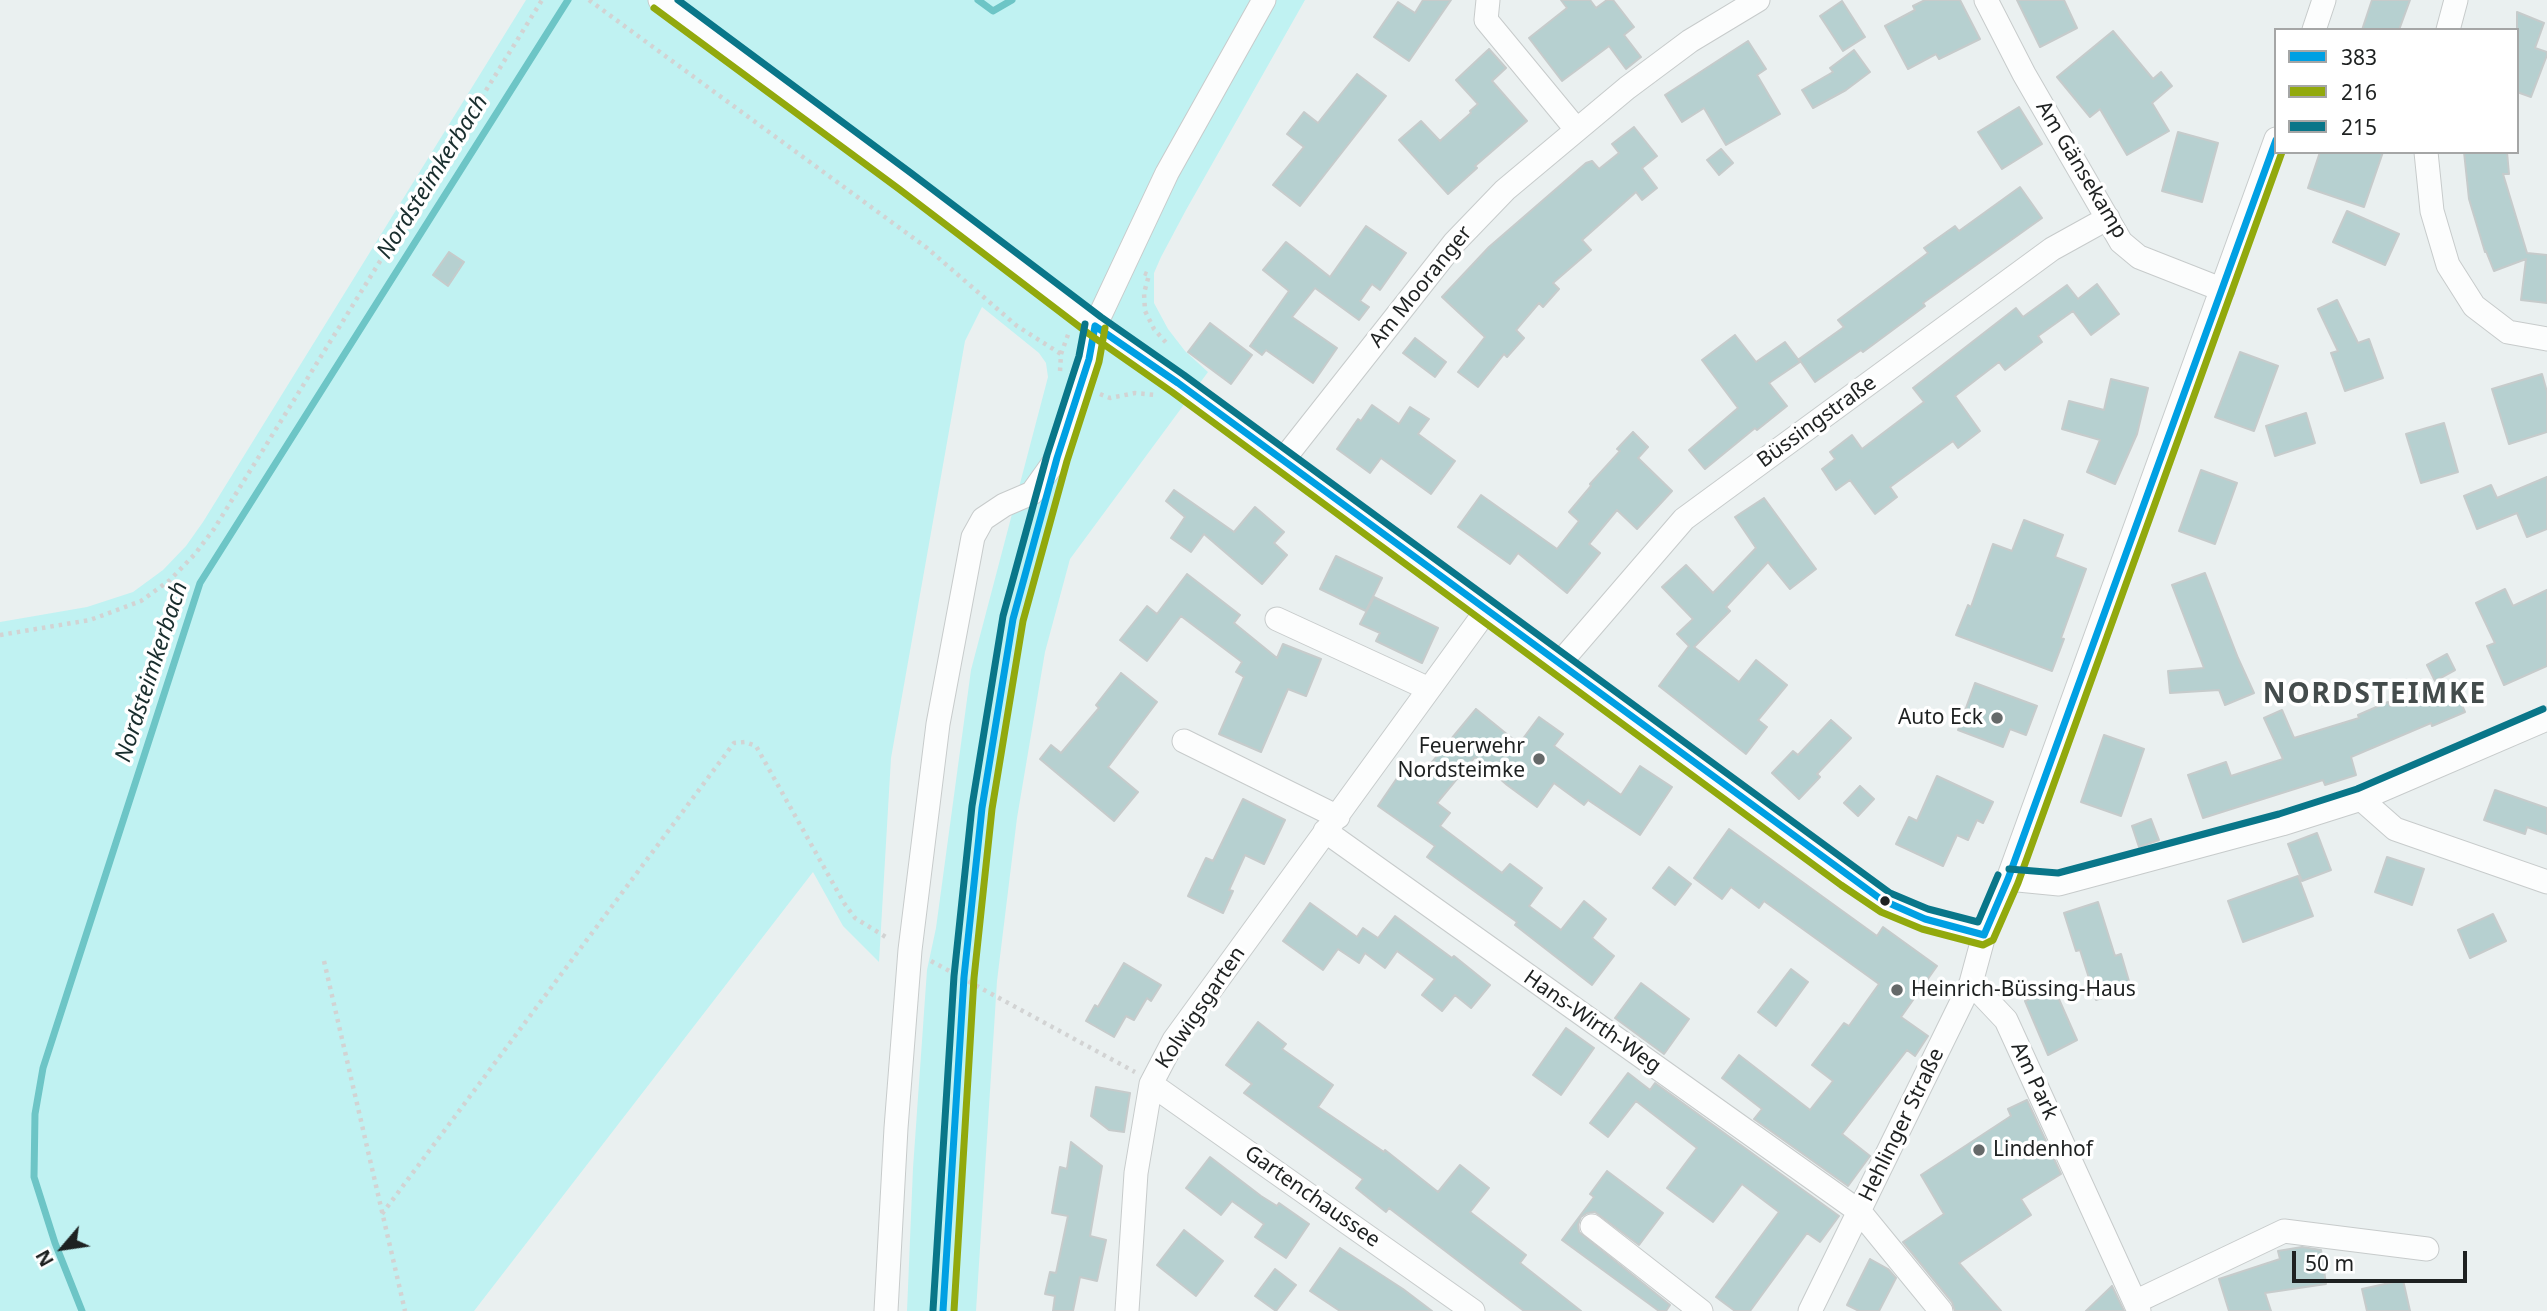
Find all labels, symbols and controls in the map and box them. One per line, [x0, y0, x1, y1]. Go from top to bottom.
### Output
legend [2274, 28, 2519, 154]
text: 383 [2341, 43, 2377, 71]
text: 216 [2341, 78, 2377, 106]
water label: Nordsteimkerbach [371, 90, 495, 264]
street label: Am Gänsekamp [2030, 97, 2132, 243]
text: 215 [2341, 113, 2377, 141]
street label: Am Mooranger [1364, 221, 1478, 353]
street label: Büssingstraße [1753, 370, 1881, 474]
water label: Nordsteimkerbach [110, 578, 194, 766]
district label: NORDSTEIMKE [2264, 678, 2486, 712]
place label: Auto Eck [1898, 705, 1983, 731]
marker: Auto Eck [1989, 710, 2005, 726]
place label: Feuerwehr Nordsteimke [1398, 734, 1525, 784]
marker: Feuerwehr Nordsteimke [1531, 751, 1547, 767]
unlabelled marker [1878, 894, 1892, 908]
street label: Kolwigsgarten [1151, 942, 1251, 1074]
street label: Hans-Wirth-Weg [1518, 965, 1666, 1079]
place label: Heinrich-Büssing-Haus [1911, 977, 2136, 1003]
marker: Heinrich-Büssing-Haus [1889, 982, 1905, 998]
street label: Am Park [2005, 1038, 2063, 1124]
street label: Hehlinger Straße [1854, 1044, 1950, 1206]
place label: Lindenhof [1993, 1137, 2093, 1163]
street label: Gartenchaussee [1239, 1141, 1385, 1253]
marker: Lindenhof [1971, 1142, 1987, 1158]
north arrow [28, 1213, 98, 1283]
scale bar [2295, 1238, 2470, 1282]
text: N [30, 1245, 60, 1271]
text: 50 m [2305, 1249, 2354, 1277]

